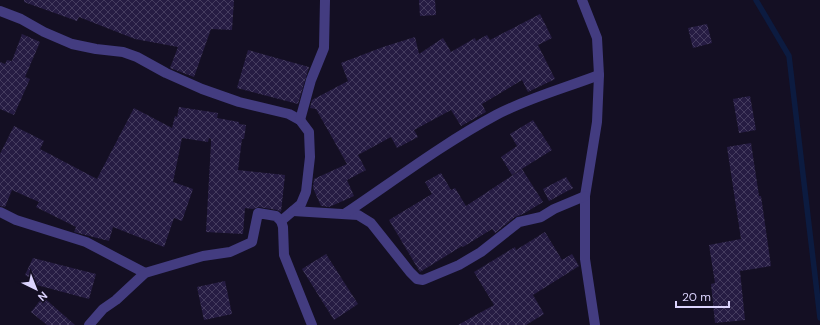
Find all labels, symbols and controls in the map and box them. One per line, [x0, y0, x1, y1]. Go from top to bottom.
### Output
north arrow [16, 269, 56, 309]
scale bar [676, 283, 729, 309]
text: N [35, 288, 51, 304]
text: 20 m [682, 289, 711, 305]

